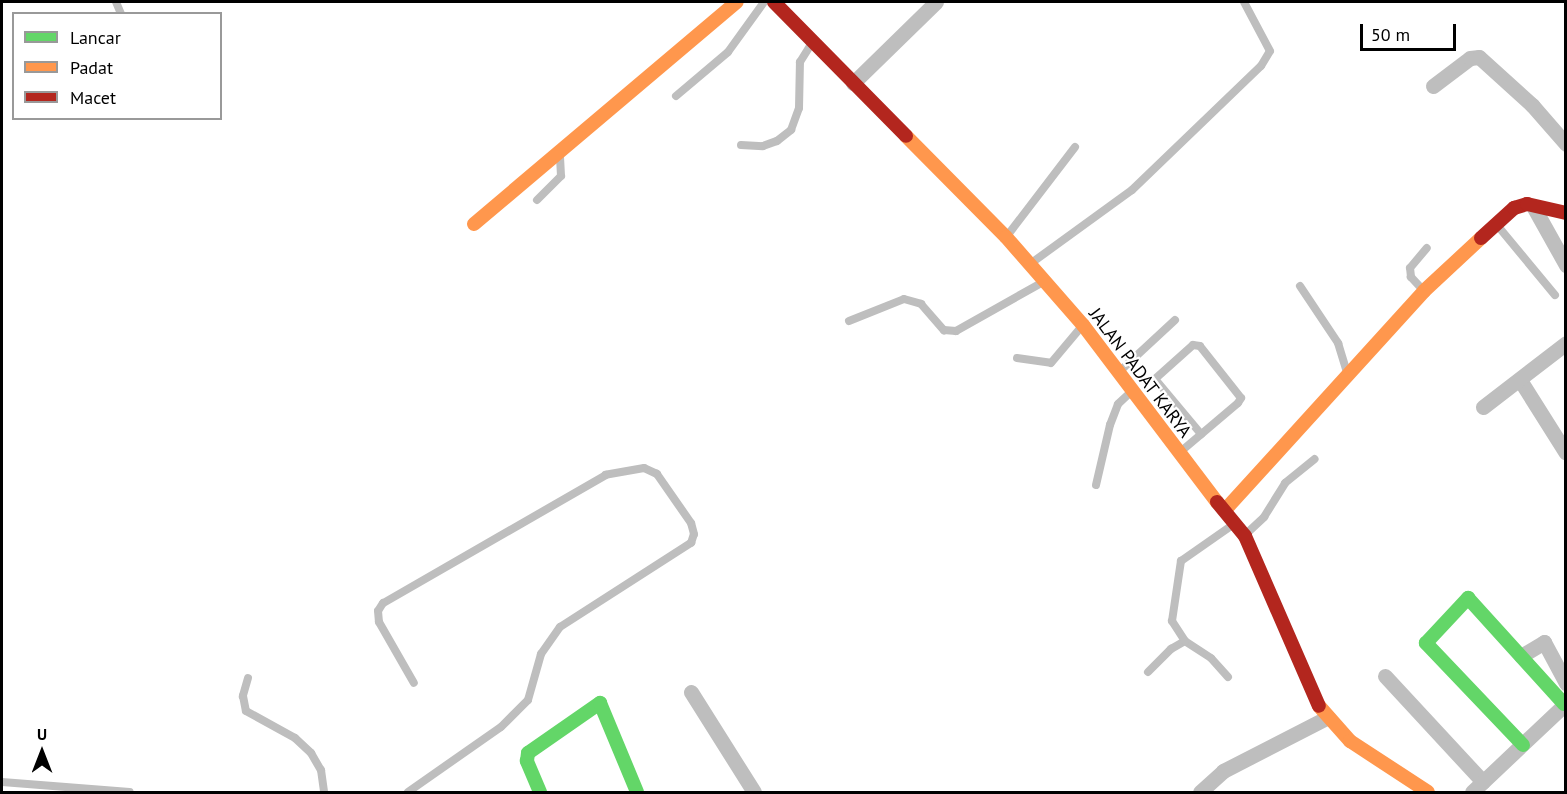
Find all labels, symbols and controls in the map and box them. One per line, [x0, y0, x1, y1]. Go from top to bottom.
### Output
legend [12, 12, 222, 120]
scale bar [1363, 12, 1459, 50]
text: 50 m [1371, 23, 1410, 46]
text: Lancar [70, 26, 121, 49]
text: Padat [70, 56, 113, 79]
text: Macet [70, 86, 116, 109]
street label: JALAN PADAT KARYA [1084, 304, 1196, 442]
north arrow [12, 722, 72, 782]
text: U [37, 724, 47, 744]

